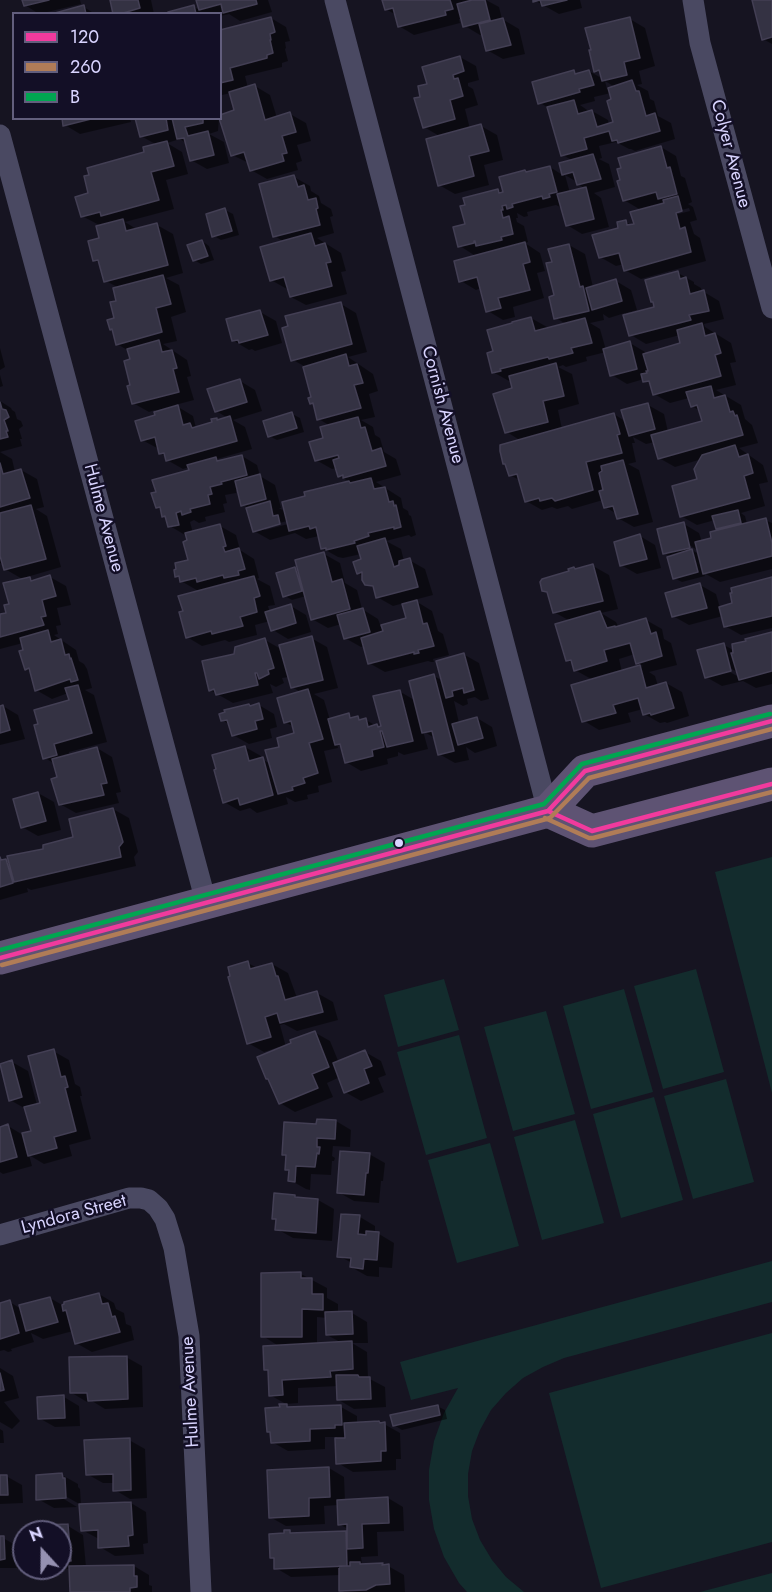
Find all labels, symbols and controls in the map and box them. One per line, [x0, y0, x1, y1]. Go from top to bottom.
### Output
legend [12, 12, 222, 120]
text: 120 [70, 24, 99, 50]
text: 260 [70, 54, 101, 80]
text: B [70, 84, 80, 110]
street label: Colyer Avenue [705, 98, 755, 210]
street label: Cornish Avenue [416, 344, 468, 466]
street label: Hulme Avenue [78, 461, 128, 575]
unlabelled marker [393, 837, 405, 849]
street label: Lyndora Street [19, 1191, 129, 1239]
street label: Hulme Avenue [177, 1336, 205, 1448]
north arrow [12, 1520, 72, 1580]
text: N [26, 1522, 46, 1548]

